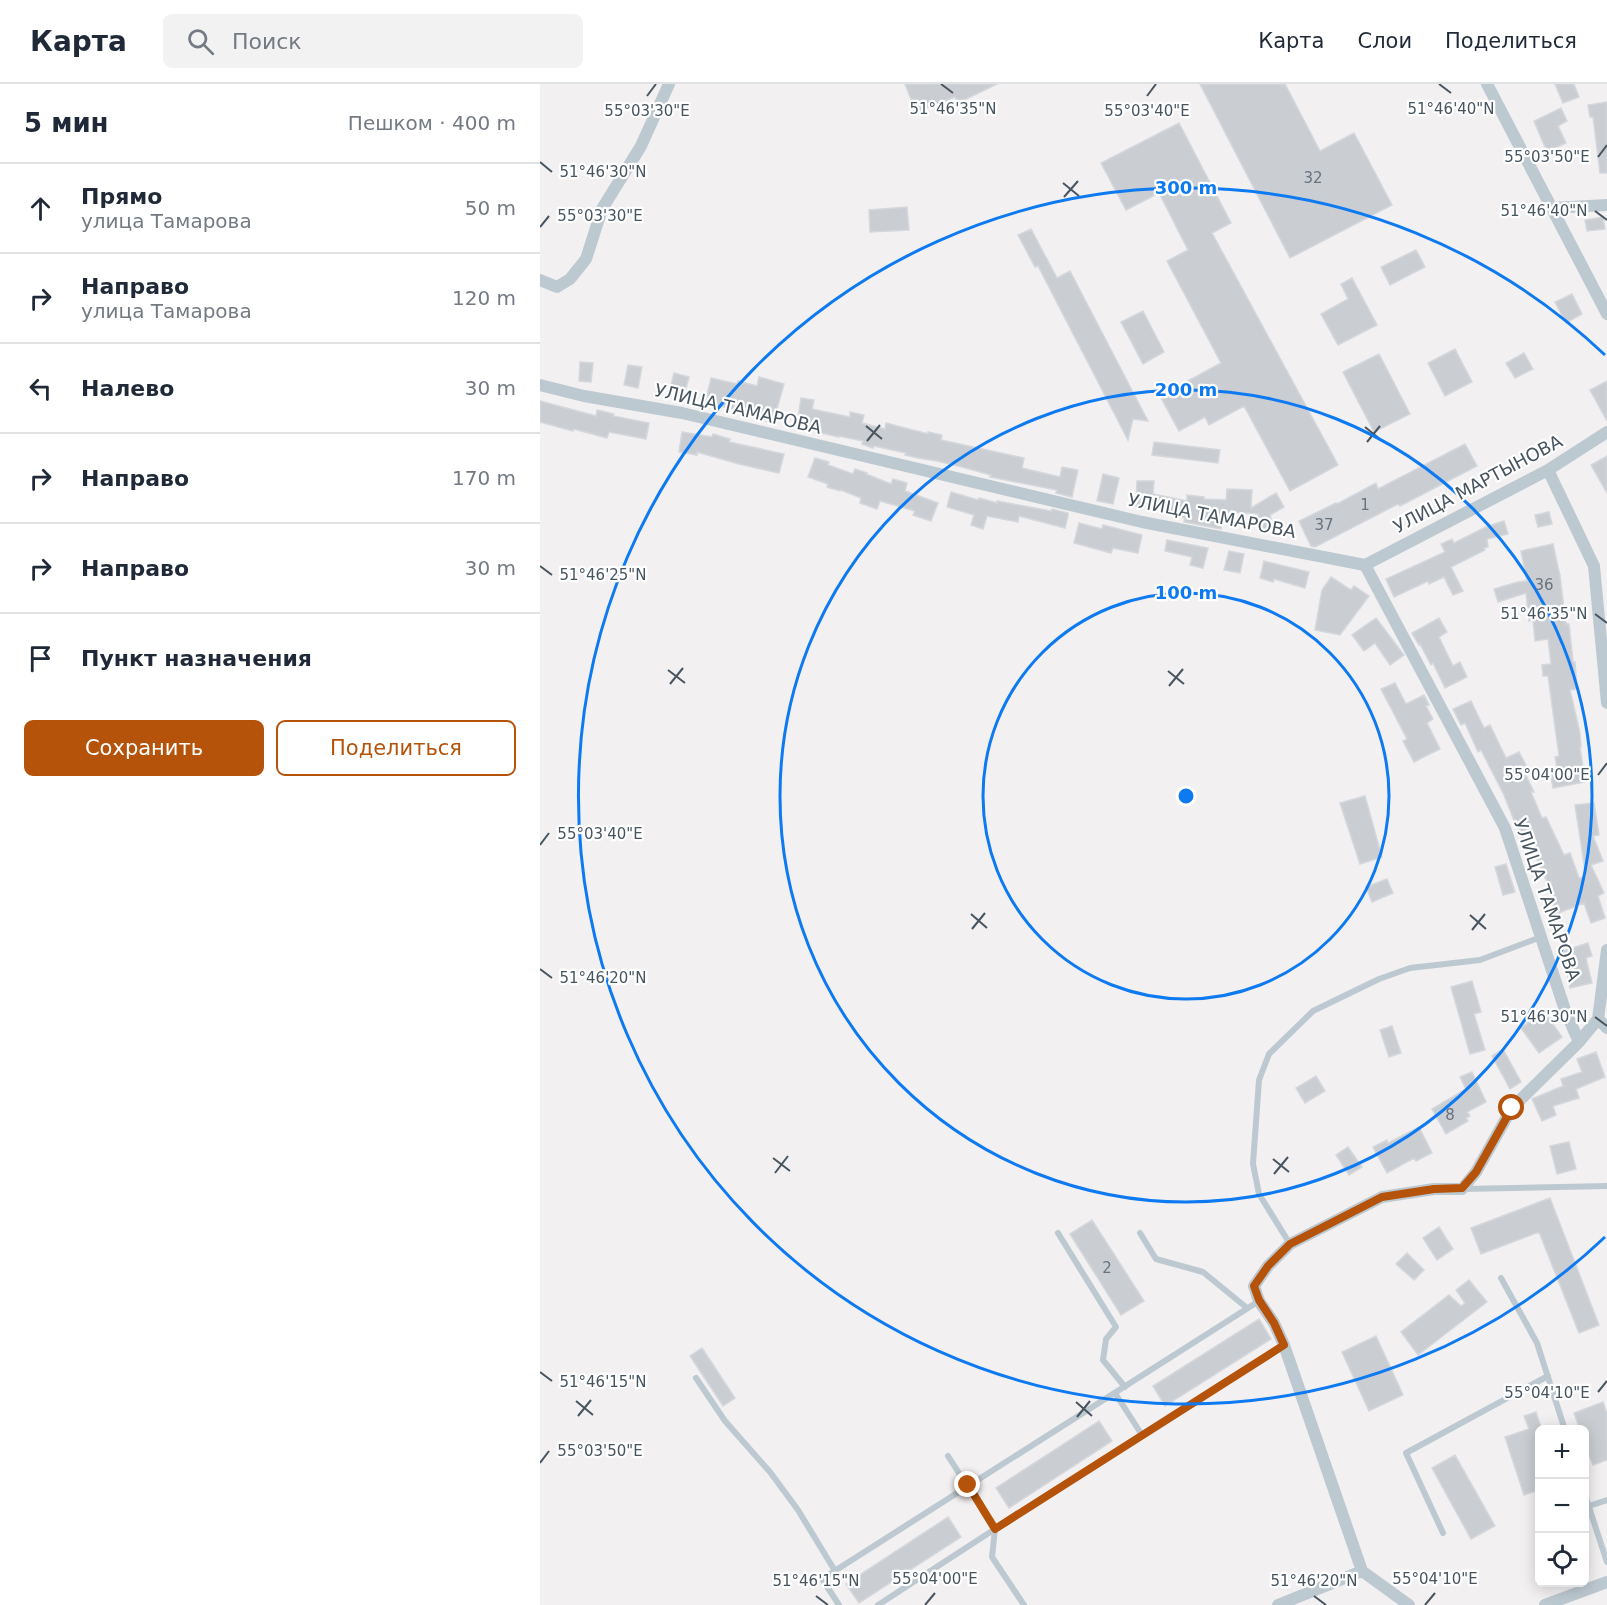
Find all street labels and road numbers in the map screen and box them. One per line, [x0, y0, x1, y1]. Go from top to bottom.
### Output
street label: УЛИЦА ТАМАРОВА [653, 379, 824, 438]
street label: УЛИЦА МАРТЫНОВА [1390, 430, 1566, 537]
street label: УЛИЦА ТАМАРОВА [1126, 489, 1299, 542]
street label: УЛИЦА ТАМАРОВА [1510, 816, 1585, 985]

